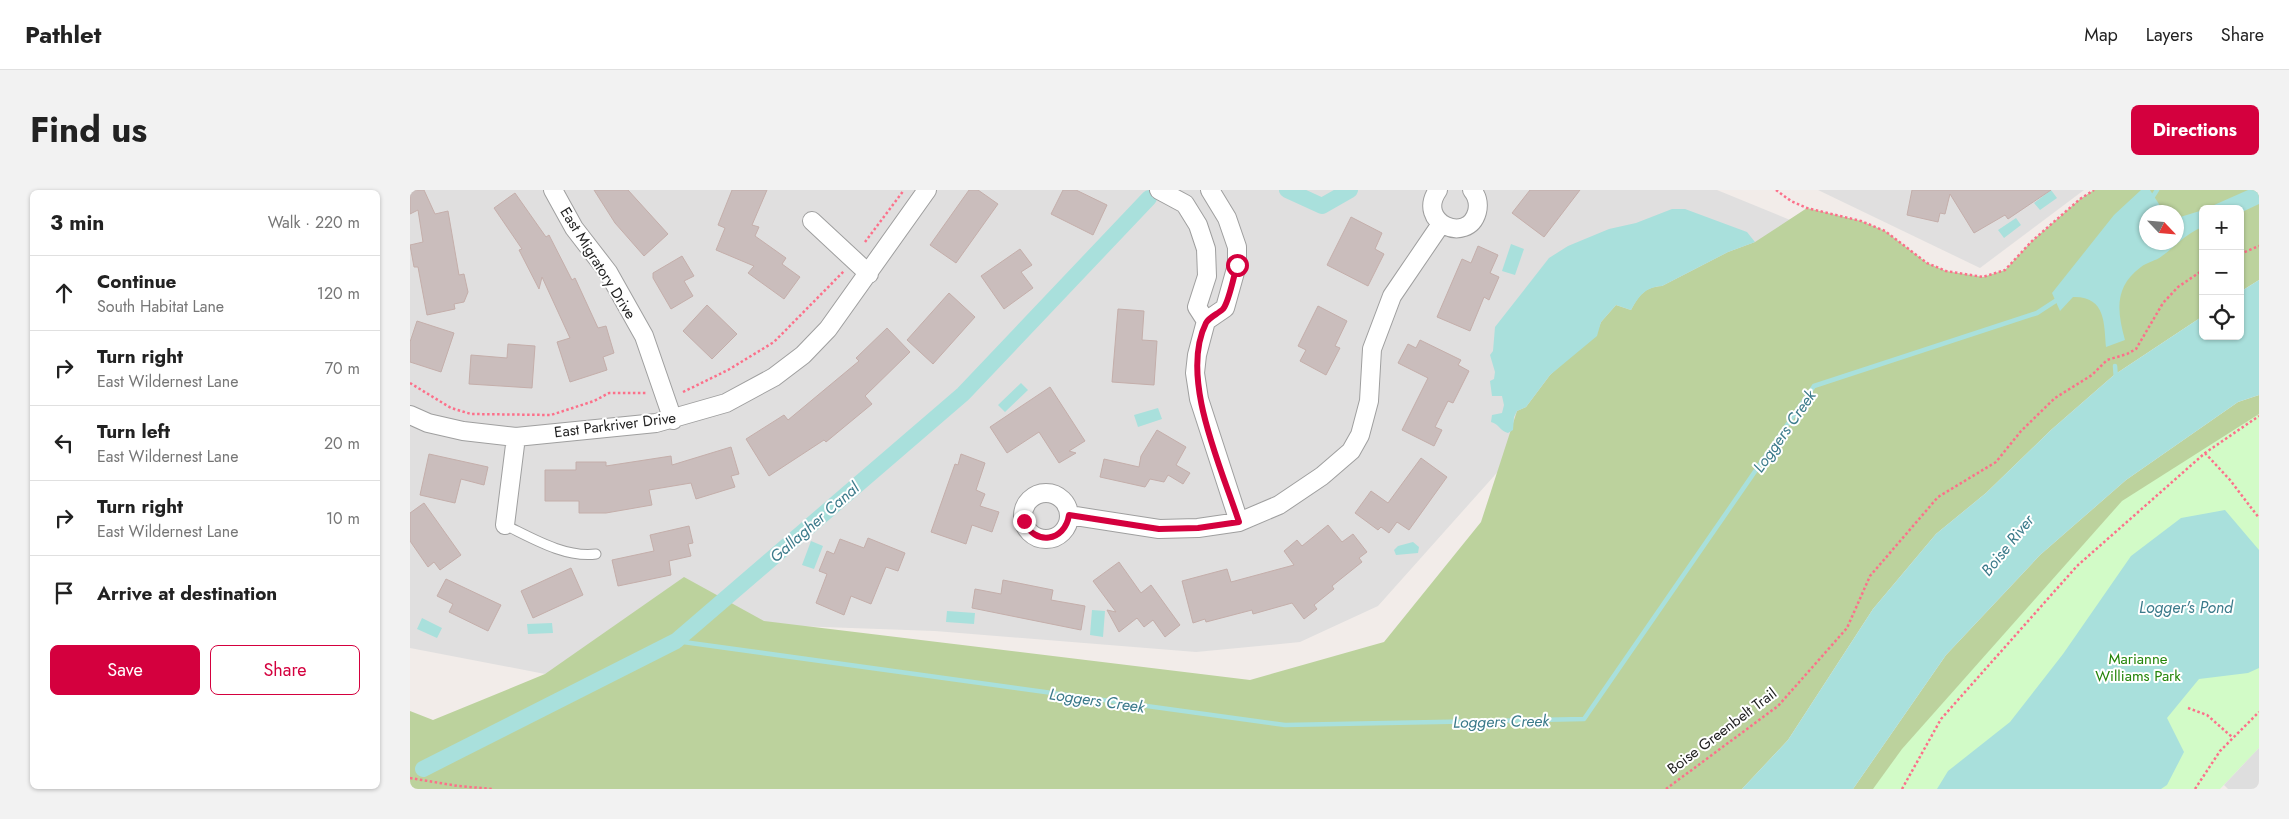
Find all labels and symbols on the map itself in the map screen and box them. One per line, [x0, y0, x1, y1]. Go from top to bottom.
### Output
street label: East Migratory Drive [555, 203, 641, 324]
north arrow [2139, 205, 2184, 250]
route start [1226, 254, 1249, 277]
water label: Loggers Creek [1747, 384, 1822, 477]
street label: East Parkriver Drive [553, 407, 677, 443]
water label: Gallagher Canal [764, 476, 865, 568]
water label: Boise River [1976, 508, 2040, 581]
route end [1013, 510, 1036, 533]
water label: Logger's Pond [2139, 596, 2234, 619]
park label: Marianne Williams Park [2095, 648, 2181, 687]
water label: Loggers Creek [1048, 682, 1147, 719]
street label: Boise Greenbelt Trail [1663, 683, 1781, 779]
water label: Loggers Creek [1453, 709, 1550, 734]

